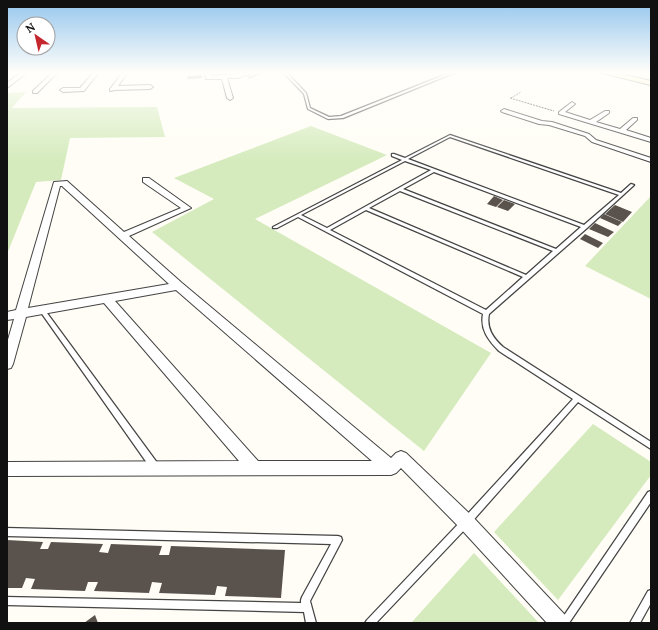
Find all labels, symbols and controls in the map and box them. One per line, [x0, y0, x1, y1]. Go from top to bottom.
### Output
north arrow [16, 16, 56, 56]
text: N [23, 19, 38, 36]

